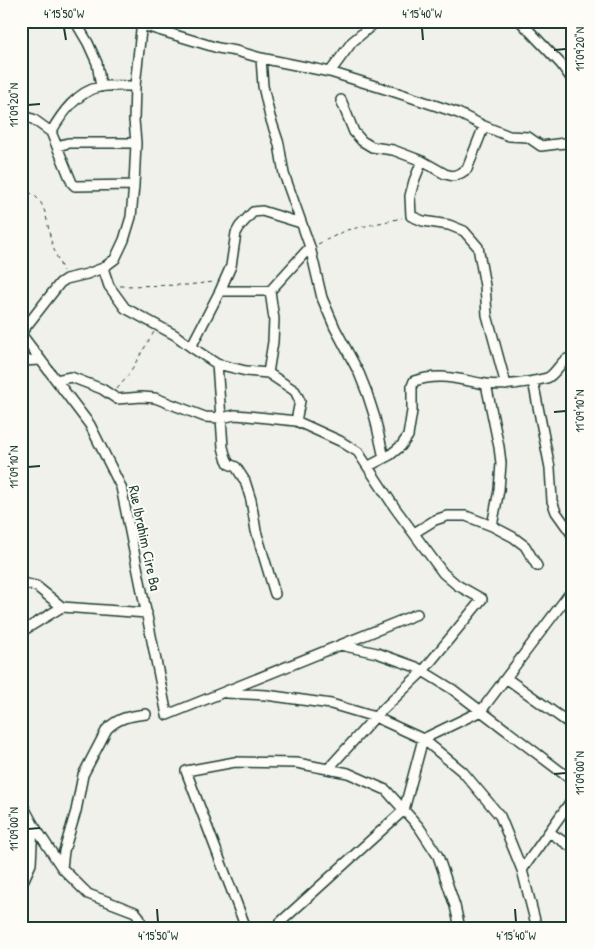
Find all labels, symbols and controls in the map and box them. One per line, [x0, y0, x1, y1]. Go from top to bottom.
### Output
text: 4°15'50"W [44, 5, 85, 22]
text: 4°15'40"W [402, 5, 442, 22]
text: 11°09'20"N [571, 27, 588, 71]
text: 11°09'20"N [5, 83, 22, 127]
text: 11°09'10"N [571, 390, 588, 433]
text: 11°09'10"N [5, 446, 22, 489]
street label: Rue Ibrahim Cire Ba [124, 483, 166, 593]
text: 11°09'00"N [571, 751, 588, 795]
text: 11°09'00"N [5, 807, 22, 851]
text: 4°15'50"W [138, 927, 179, 944]
text: 4°15'40"W [496, 927, 536, 944]

